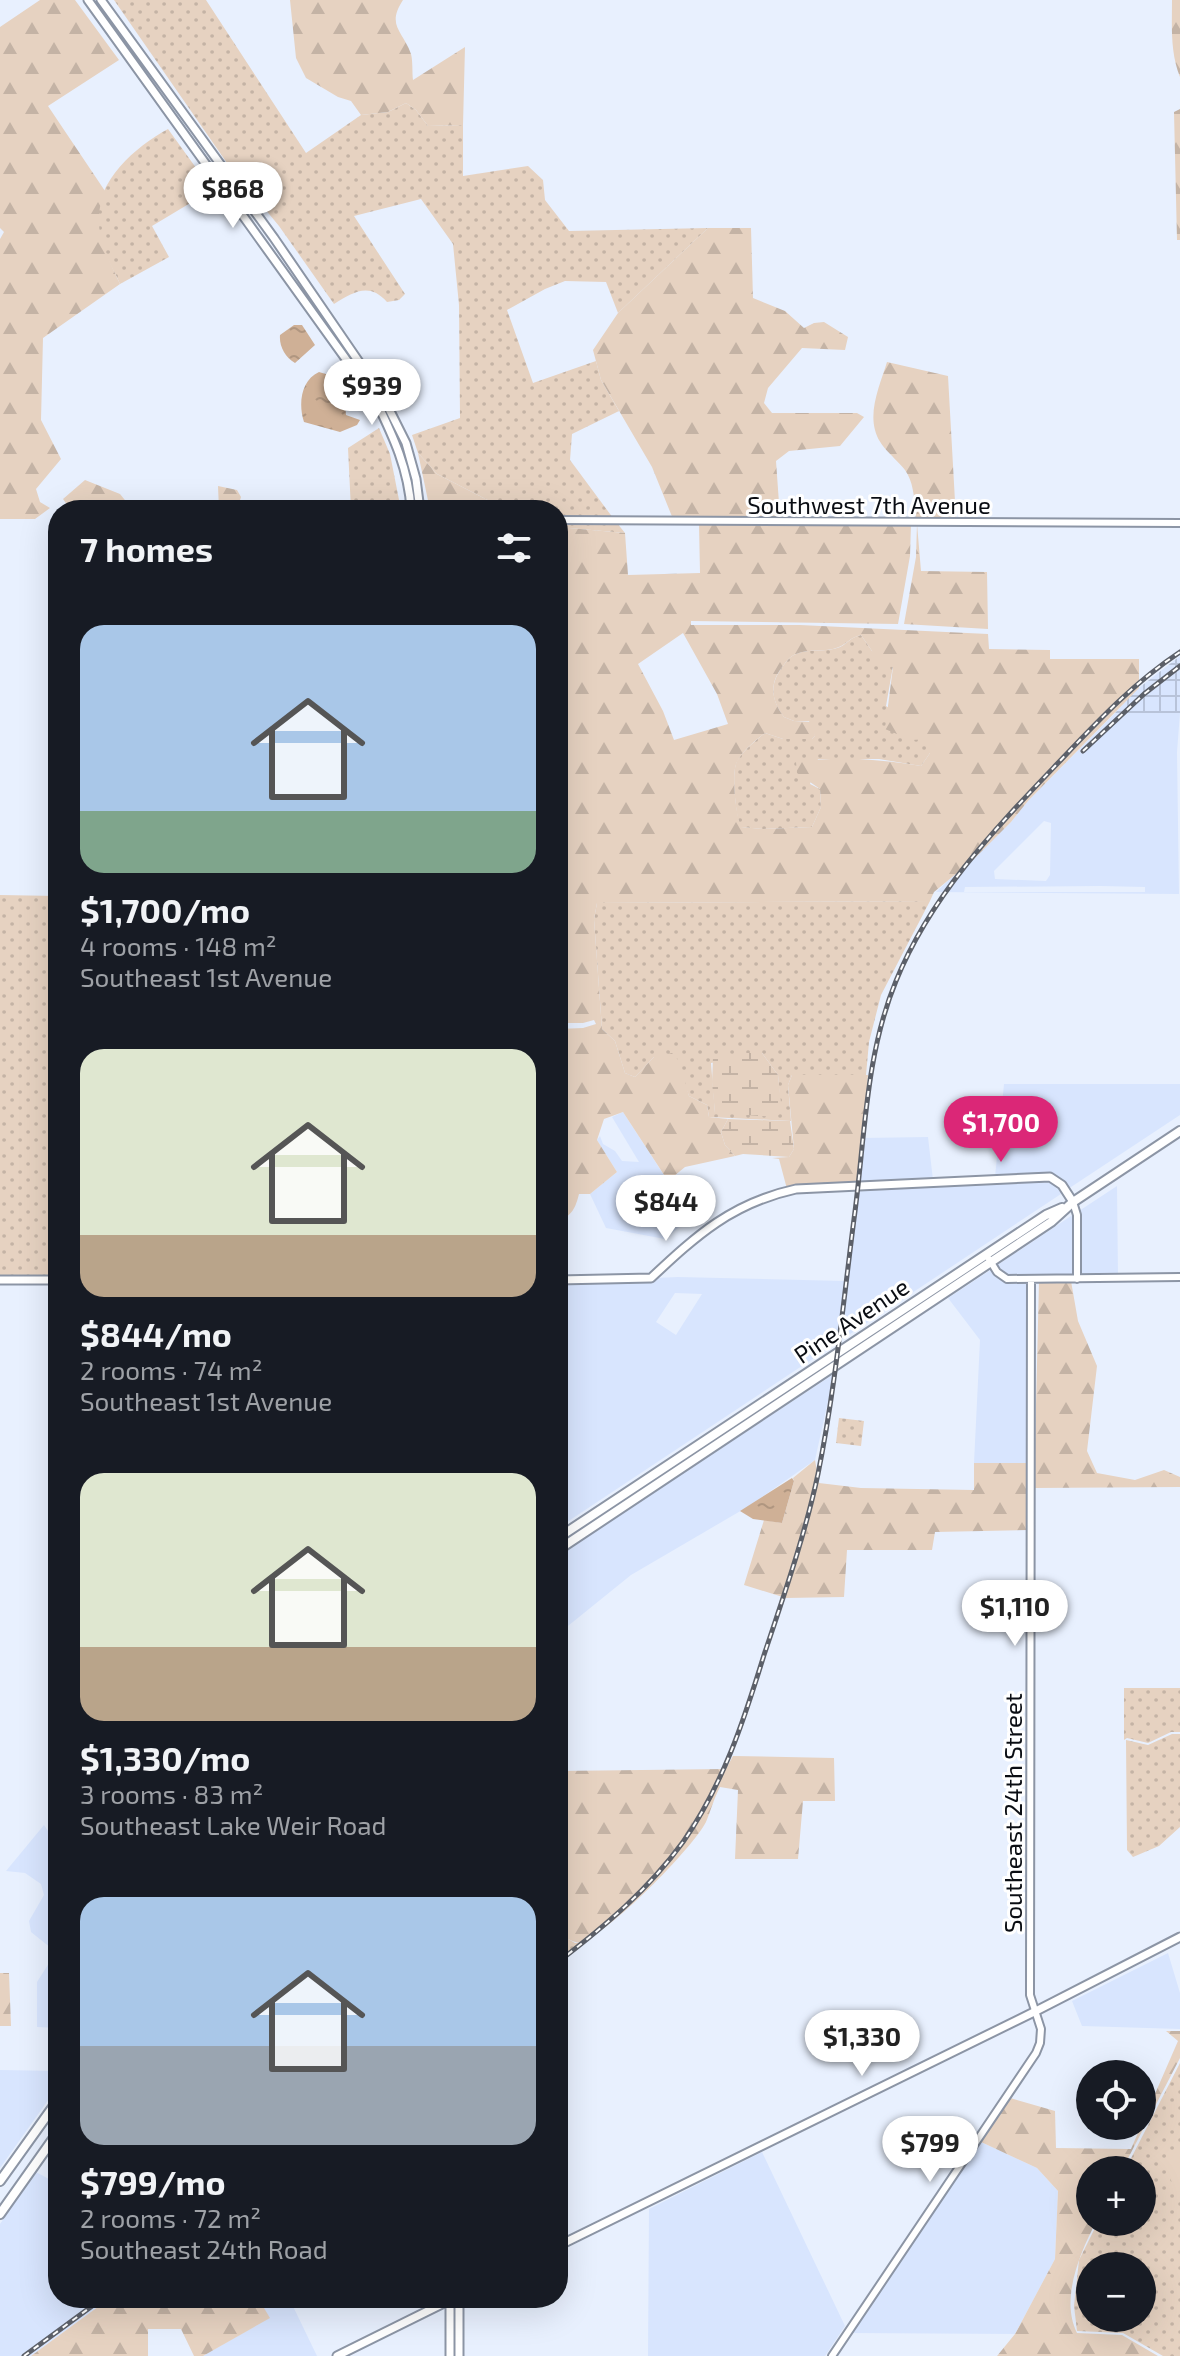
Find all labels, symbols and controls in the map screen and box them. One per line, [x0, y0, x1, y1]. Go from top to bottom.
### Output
pin: $868 [186, 162, 280, 230]
text: $868 [202, 172, 264, 203]
pin: $939 [325, 359, 419, 427]
text: $939 [342, 369, 402, 400]
street label: Southwest 7th Avenue [747, 490, 991, 519]
icon: filters [492, 526, 536, 570]
text: 7 homes [80, 528, 213, 569]
icon: home [236, 677, 380, 821]
text: $1,700/mo [80, 889, 250, 930]
text: 4 rooms · 148 m² [80, 930, 277, 961]
text: Southeast 1st Avenue [80, 961, 332, 992]
pin: $1,700 [936, 1096, 1066, 1164]
icon: home [236, 1101, 380, 1245]
text: $1,700 [962, 1106, 1040, 1137]
pin: $844 [619, 1175, 713, 1243]
text: $844 [634, 1185, 698, 1216]
street label: Pine Avenue [788, 1271, 914, 1369]
text: $844/mo [80, 1313, 232, 1354]
text: 2 rooms · 74 m² [80, 1354, 262, 1385]
text: Southeast 1st Avenue [80, 1385, 332, 1416]
icon: home [236, 1525, 380, 1669]
pin: $1,110 [950, 1580, 1080, 1648]
text: $1,110 [980, 1590, 1050, 1621]
street label: Southeast 24th Street [998, 1693, 1027, 1933]
text: $1,330/mo [80, 1737, 250, 1778]
text: 3 rooms · 83 m² [80, 1778, 263, 1809]
text: Southeast Lake Weir Road [80, 1809, 386, 1840]
icon: home [236, 1949, 380, 2093]
pin: $1,330 [797, 2010, 927, 2078]
text: $1,330 [823, 2020, 901, 2051]
map controls [1076, 2060, 1156, 2332]
button: locate [1076, 2060, 1156, 2140]
pin: $799 [883, 2116, 977, 2184]
text: $799 [900, 2126, 960, 2157]
button: + [1076, 2156, 1156, 2236]
text: $799/mo [80, 2161, 226, 2202]
text: 2 rooms · 72 m² [80, 2202, 261, 2233]
text: Southeast 24th Road [80, 2233, 328, 2264]
button: − [1076, 2252, 1156, 2332]

